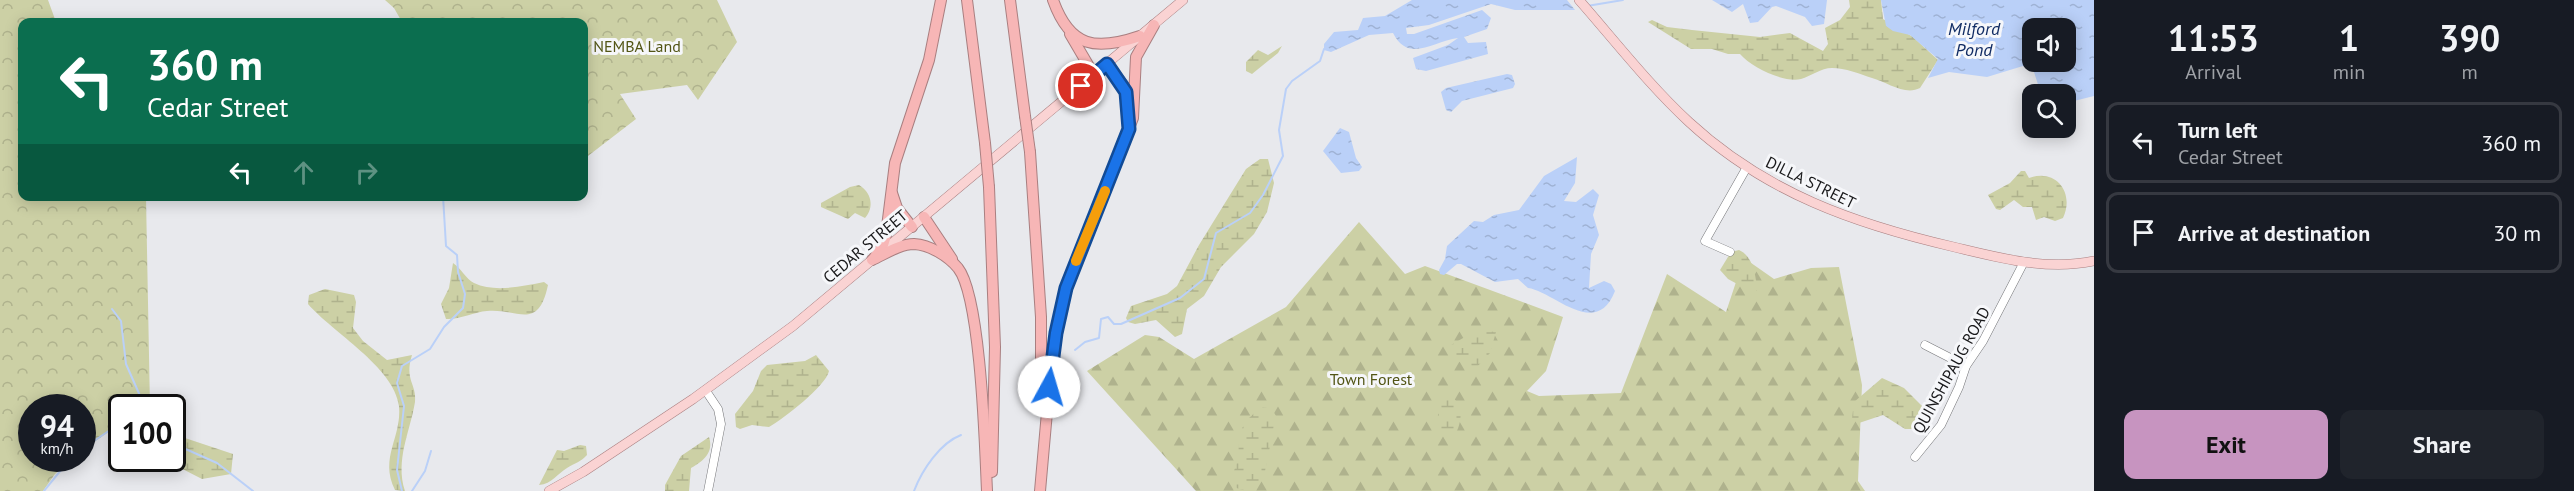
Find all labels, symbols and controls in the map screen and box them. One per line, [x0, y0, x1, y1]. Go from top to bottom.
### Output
text: 11:53 [2168, 14, 2259, 61]
text: 1 [2339, 14, 2359, 61]
text: 390 [2439, 14, 2500, 61]
water label: Milford Pond [1948, 17, 2001, 61]
map controls [2022, 18, 2076, 138]
button: sound [2022, 18, 2076, 72]
park label: NEMBA Land [593, 36, 681, 56]
text: 360 m [147, 37, 263, 92]
icon: left [48, 42, 126, 120]
text: Arrival [2185, 59, 2241, 85]
text: min [2333, 59, 2365, 85]
text: m [2462, 59, 2478, 85]
pin [1055, 60, 1106, 111]
icon: arrive [1064, 69, 1097, 102]
button: search [2022, 84, 2076, 138]
text: Cedar Street [147, 90, 288, 124]
text: Turn left [2178, 116, 2258, 144]
icon: left [2127, 126, 2160, 159]
text: 360 m [2481, 129, 2541, 157]
text: Cedar Street [2178, 144, 2283, 170]
street label: DILLA STREET [1763, 152, 1859, 212]
icon: left [224, 156, 257, 189]
icon: ahead [287, 156, 320, 189]
icon: right [350, 156, 383, 189]
street label: CEDAR STREET [819, 205, 911, 287]
icon: arrive [2127, 216, 2160, 249]
text: Arrive at destination [2178, 219, 2370, 247]
text: 30 m [2493, 219, 2541, 247]
street label: QUINSHIPAUG ROAD [1908, 303, 1994, 437]
position arrow [1017, 355, 1081, 419]
park label: Town Forest [1330, 369, 1413, 389]
speed limit sign: 100 [108, 394, 186, 472]
text: 94 [40, 406, 74, 445]
button: Exit [2124, 410, 2328, 479]
button: Share [2340, 410, 2544, 479]
text: km/h [41, 439, 73, 458]

